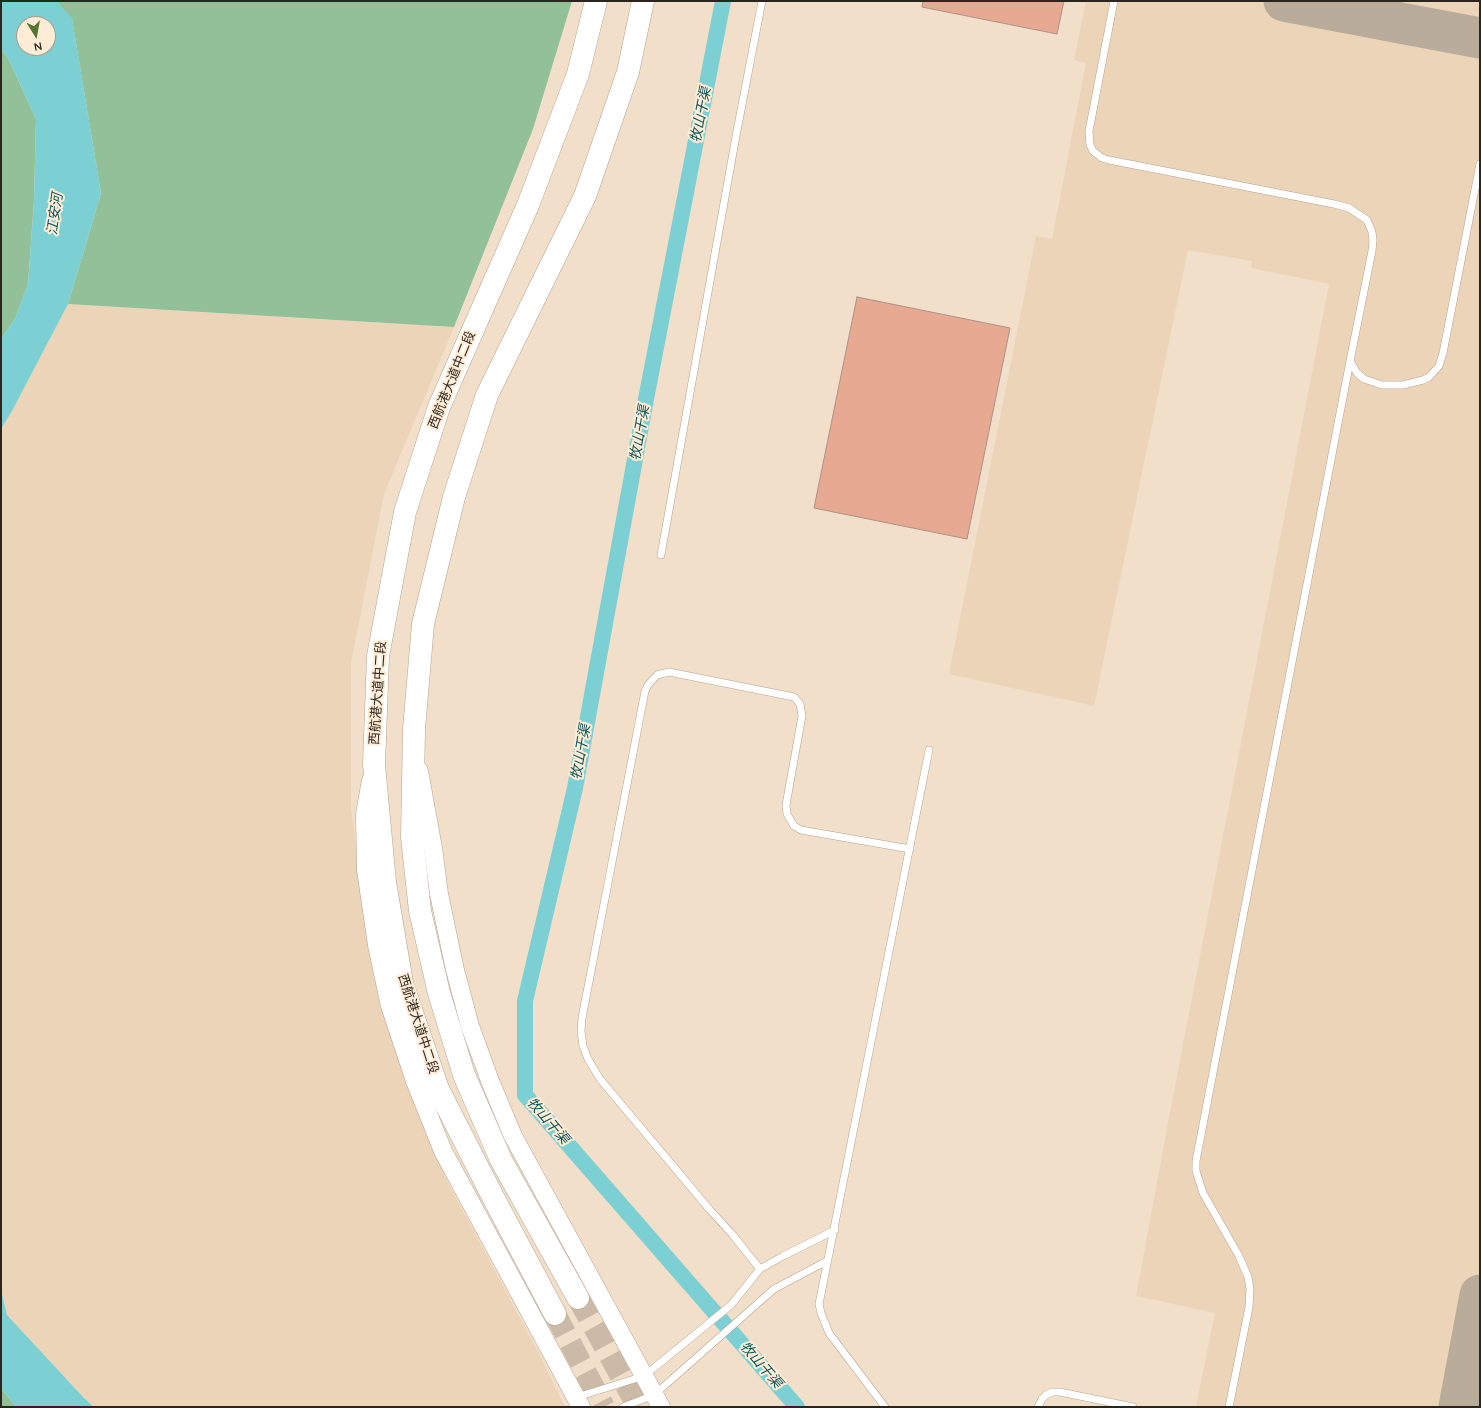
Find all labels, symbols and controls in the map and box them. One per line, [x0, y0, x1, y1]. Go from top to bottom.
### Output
north arrow [16, 16, 56, 56]
text: N [33, 39, 43, 54]
water label: 牧山干渠 [687, 86, 715, 144]
water label: 江安河 [44, 192, 66, 236]
street label: 西航港大道中二段 [425, 329, 479, 431]
water label: 牧山干渠 [627, 404, 653, 462]
street label: 西航港大道中二段 [367, 641, 389, 745]
water label: 牧山干渠 [568, 723, 594, 781]
street label: 西航港大道中二段 [395, 972, 441, 1076]
water label: 牧山干渠 [523, 1094, 573, 1148]
water label: 牧山干渠 [736, 1338, 786, 1392]

